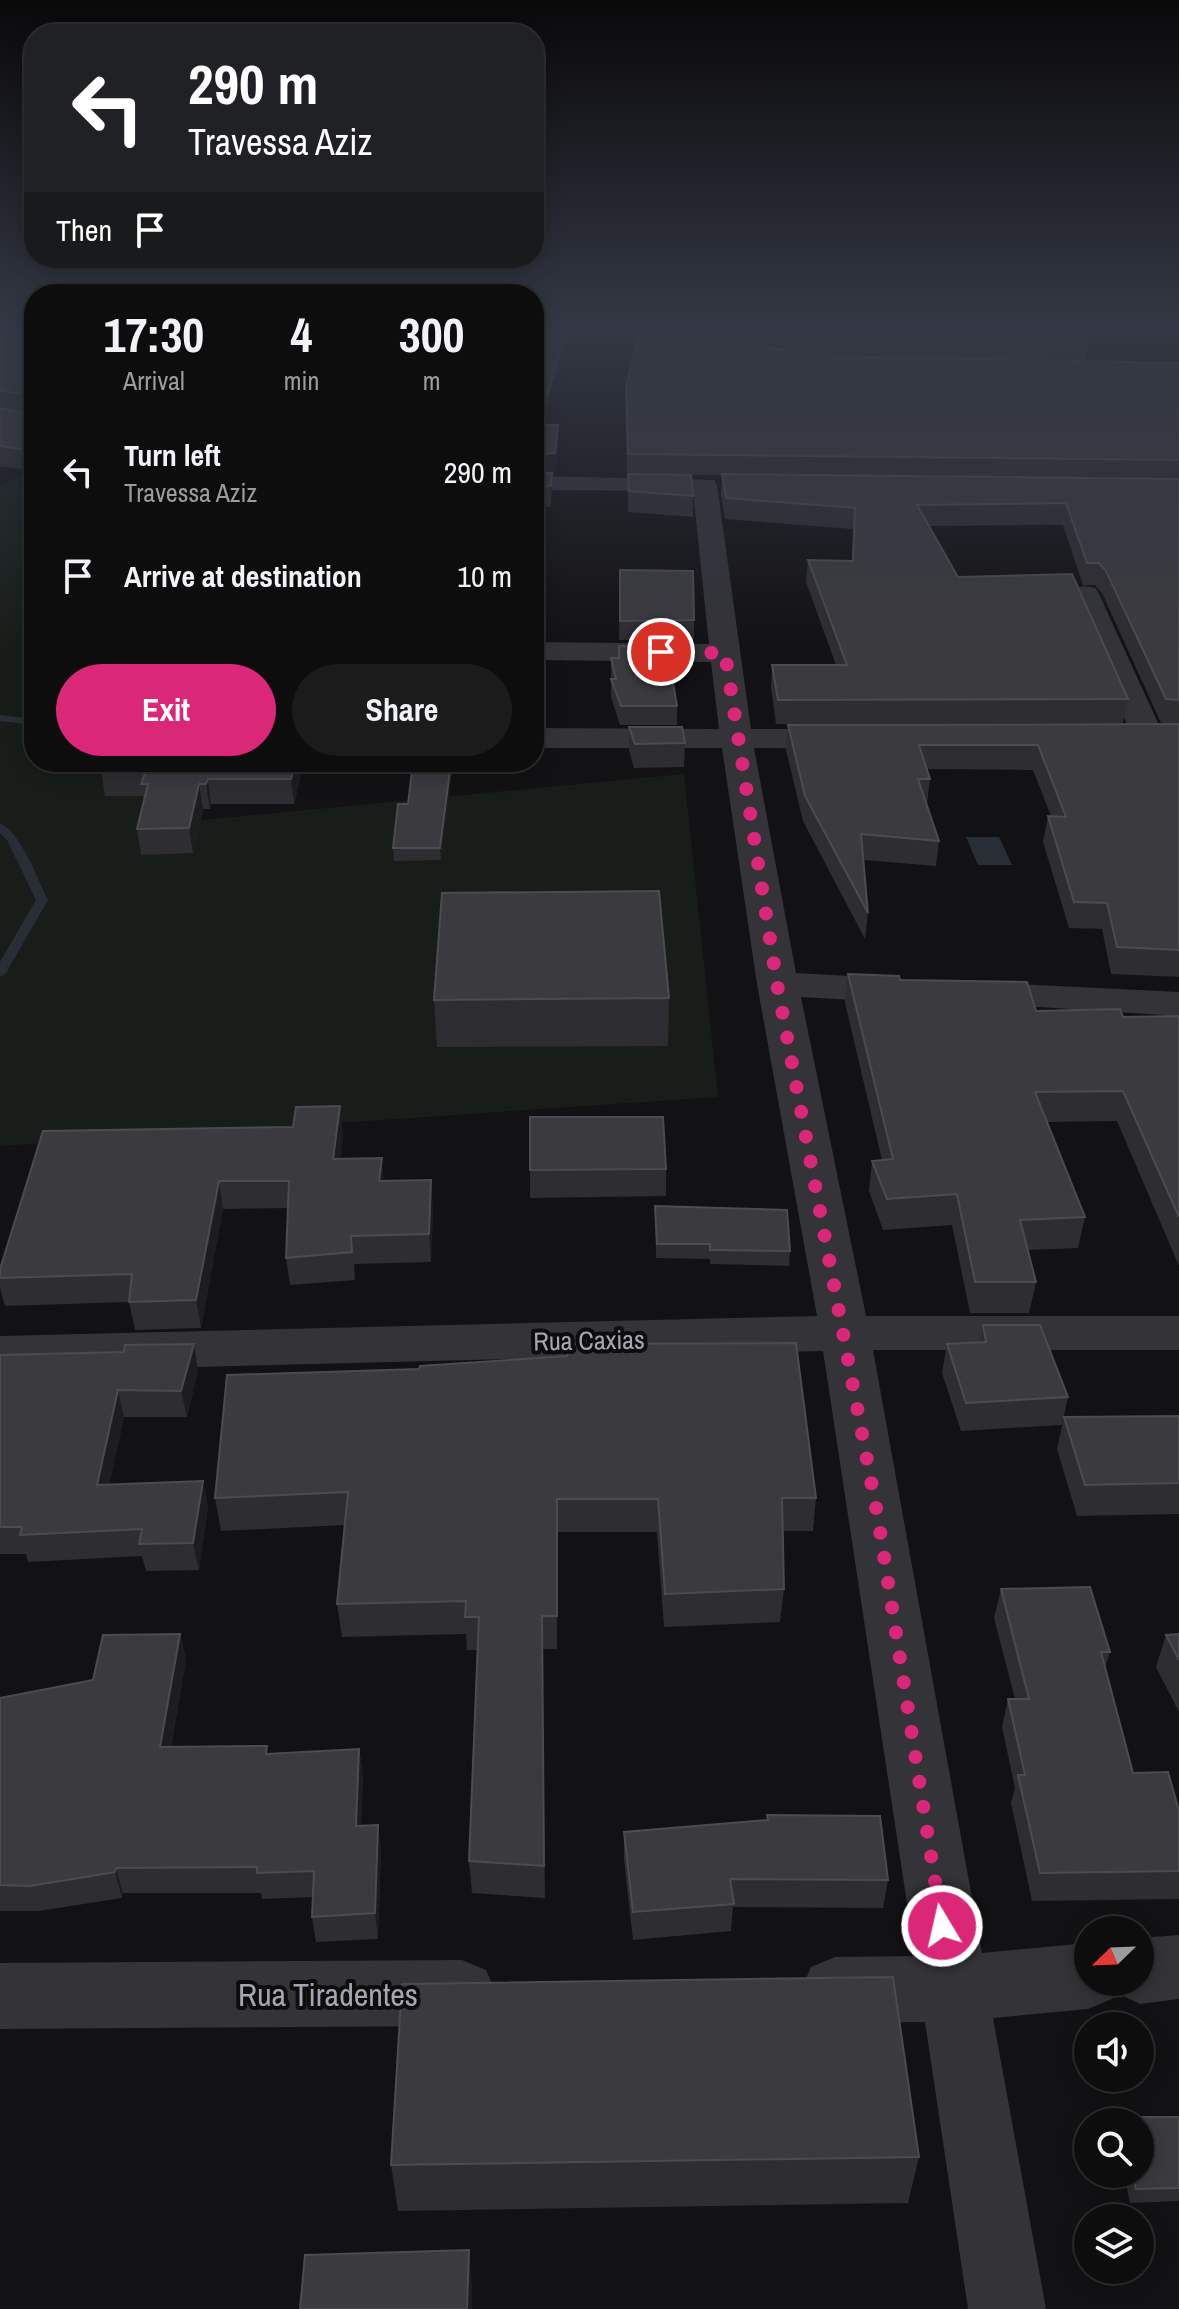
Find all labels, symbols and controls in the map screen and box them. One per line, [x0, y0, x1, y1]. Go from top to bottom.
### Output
text: 290 m [188, 46, 318, 121]
icon: left [56, 56, 160, 160]
text: Travessa Aziz [188, 118, 372, 166]
icon: arrive [128, 208, 172, 252]
text: Then [56, 210, 112, 250]
text: 17:30 [104, 302, 204, 367]
text: 4 [291, 302, 312, 367]
text: 300 [399, 302, 464, 367]
text: Arrival [123, 363, 185, 398]
text: min [284, 363, 319, 398]
text: m [423, 363, 441, 398]
text: Turn left [124, 435, 221, 475]
icon: left [56, 450, 100, 494]
text: 290 m [444, 452, 512, 492]
text: Travessa Aziz [124, 475, 257, 510]
icon: arrive [56, 554, 100, 598]
text: Arrive at destination [124, 556, 362, 596]
text: 10 m [457, 556, 512, 596]
pin [627, 618, 695, 686]
icon: arrive [639, 630, 683, 674]
button: Exit [56, 664, 276, 756]
button: Share [292, 664, 512, 756]
street label: Rua Caxias [533, 1322, 645, 1358]
position arrow [900, 1884, 984, 1968]
north arrow [1074, 1916, 1154, 1996]
map controls [1074, 1916, 1154, 2284]
street label: Rua Tiradentes [238, 1973, 418, 2016]
button: sound [1074, 2012, 1154, 2092]
button: search [1074, 2108, 1154, 2188]
button: layers [1074, 2204, 1154, 2284]

